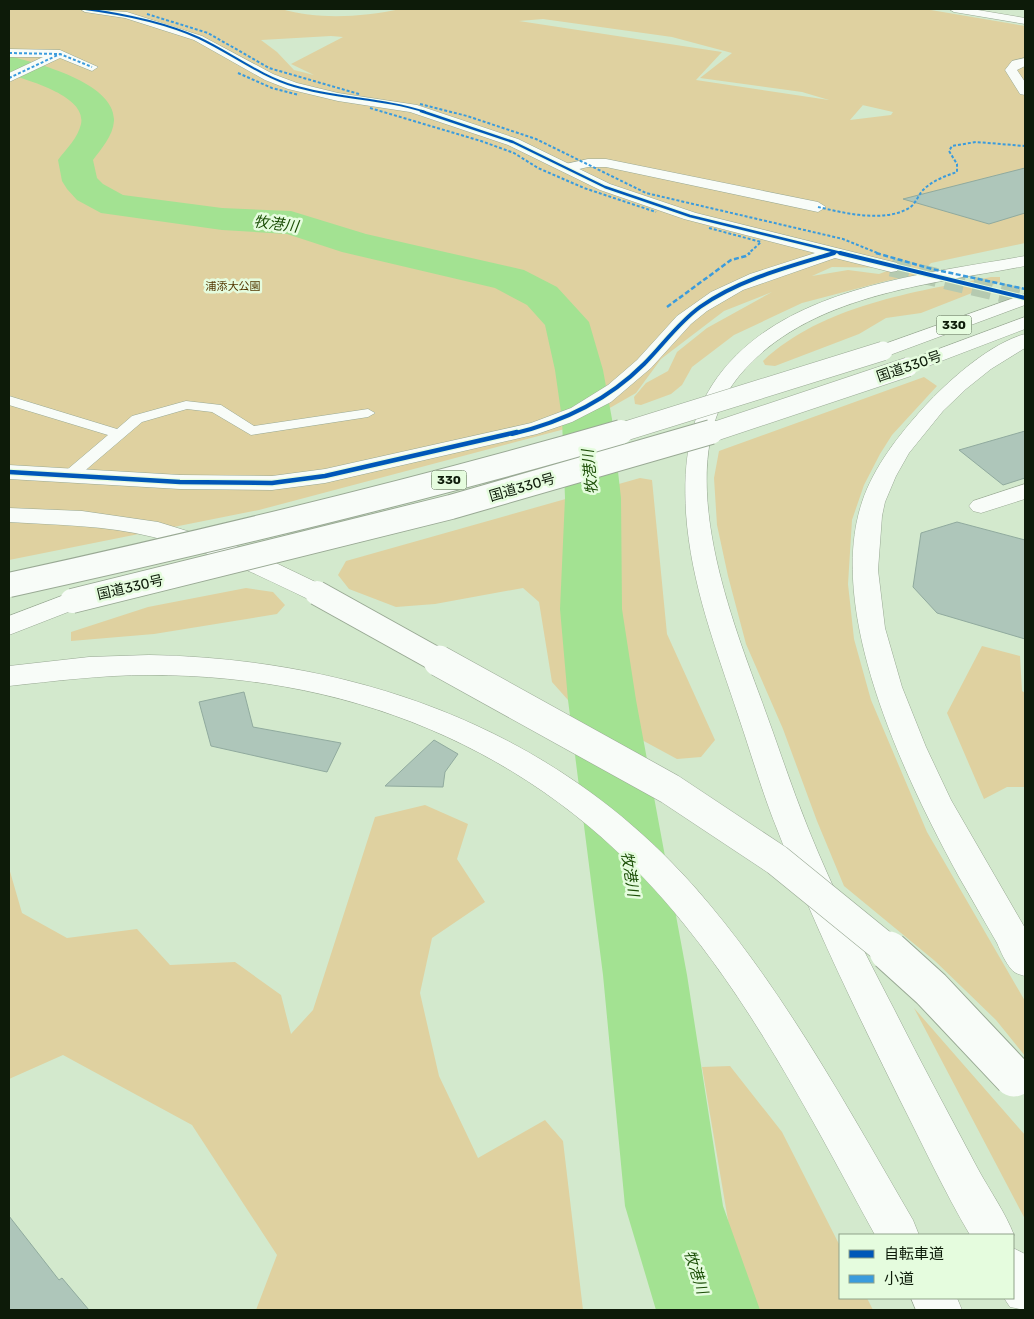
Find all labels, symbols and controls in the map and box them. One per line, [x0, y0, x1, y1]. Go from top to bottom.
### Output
water label: 牧港川 [253, 212, 301, 236]
park label: 浦添大公園 [206, 280, 261, 293]
road number: 330 [936, 316, 972, 334]
street label: 国道330号 [874, 347, 944, 386]
water label: 牧港川 [578, 447, 601, 495]
road number: 330 [432, 470, 466, 490]
street label: 国道330号 [487, 470, 557, 505]
street label: 国道330号 [95, 572, 165, 603]
water label: 牧港川 [618, 850, 643, 900]
legend [839, 1234, 1014, 1299]
text: 自転車道 [884, 1245, 944, 1263]
water label: 牧港川 [680, 1248, 712, 1298]
text: 小道 [884, 1270, 914, 1288]

